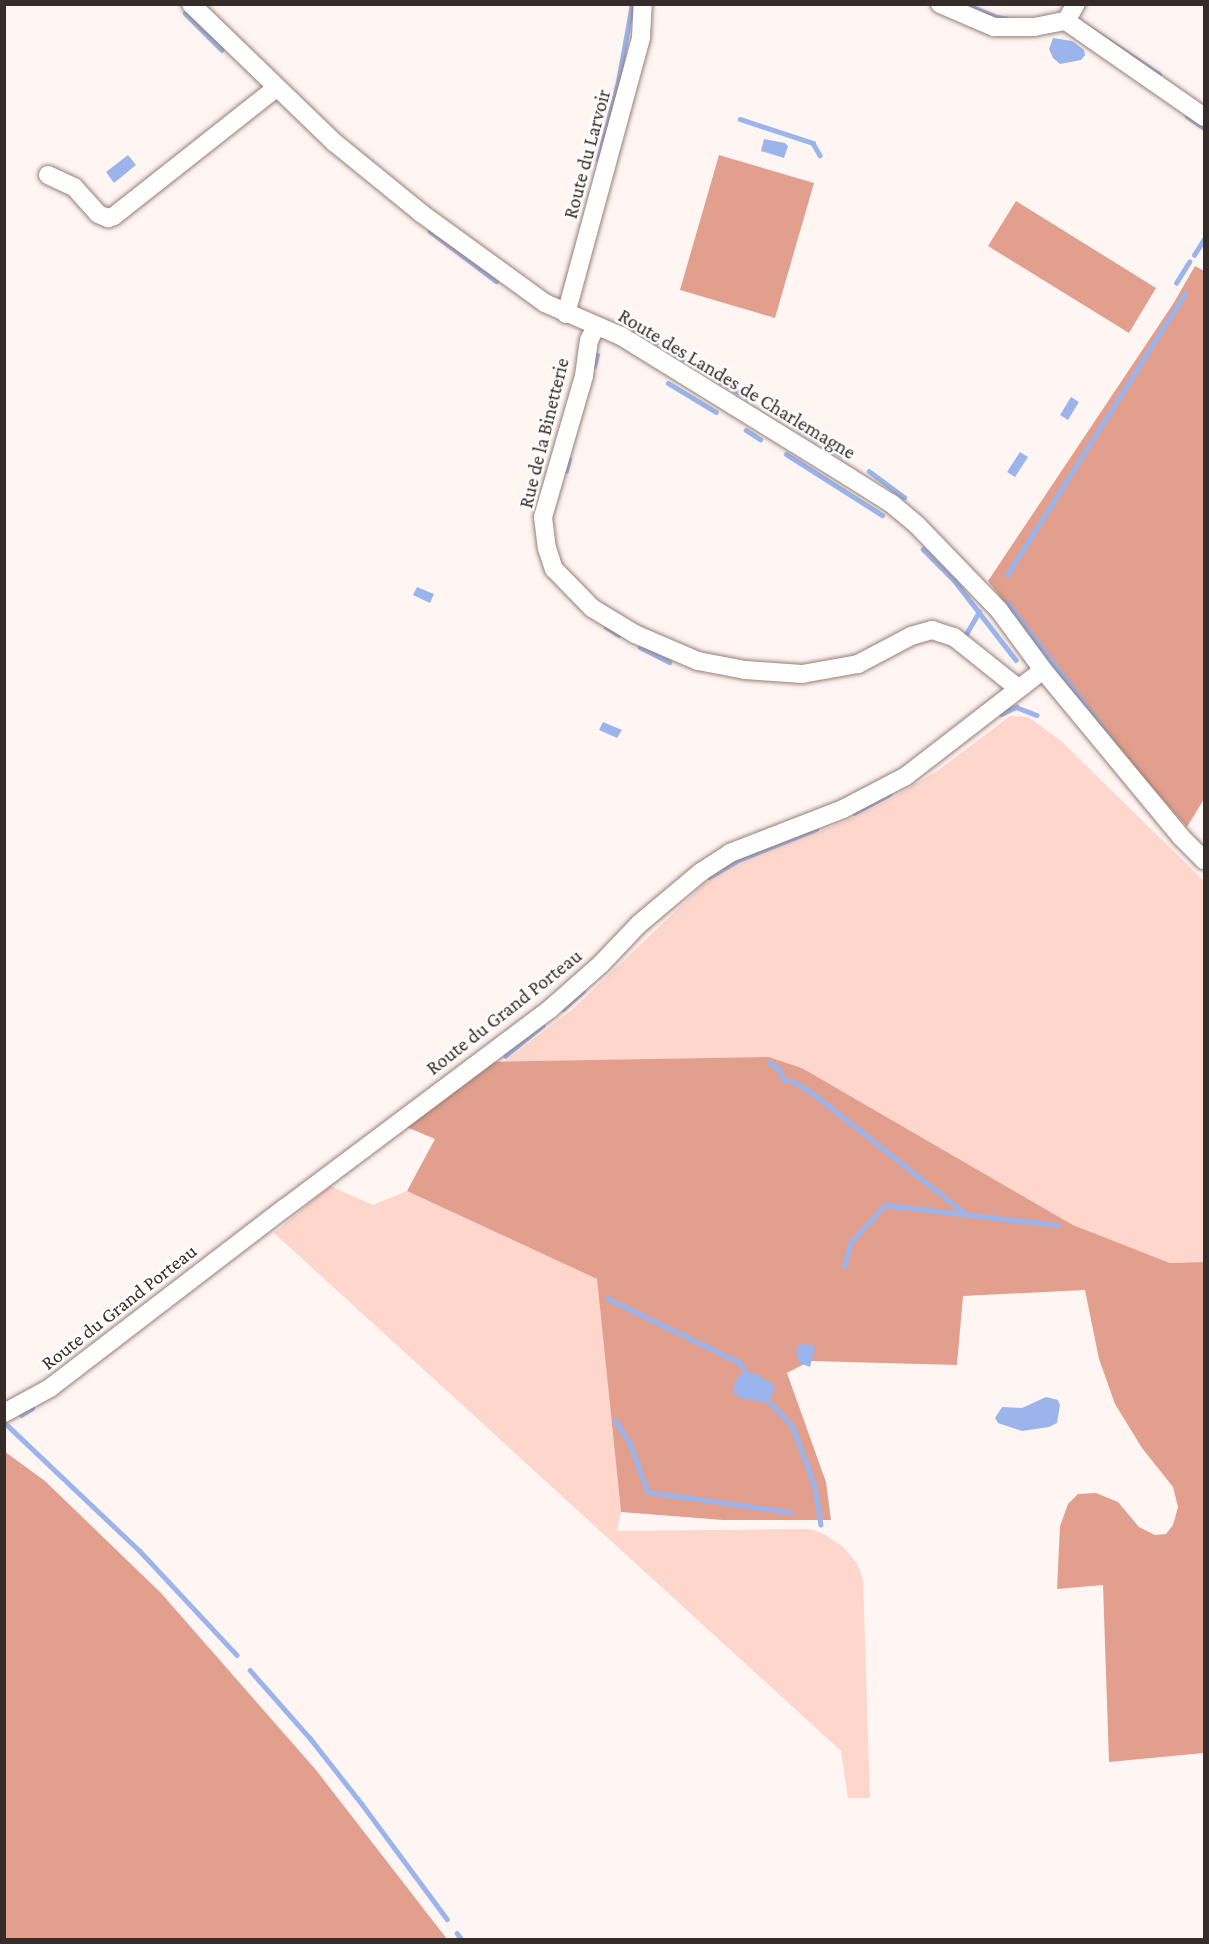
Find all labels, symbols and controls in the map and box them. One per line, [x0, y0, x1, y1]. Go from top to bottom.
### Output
street label: Route du Larvoir [558, 87, 616, 221]
street label: Route des Landes de Charlemagne [614, 304, 860, 464]
street label: Rue de la Binetterie [514, 355, 574, 511]
street label: Route du Grand Porteau [421, 944, 587, 1080]
street label: Route du Grand Porteau [36, 1239, 202, 1375]

